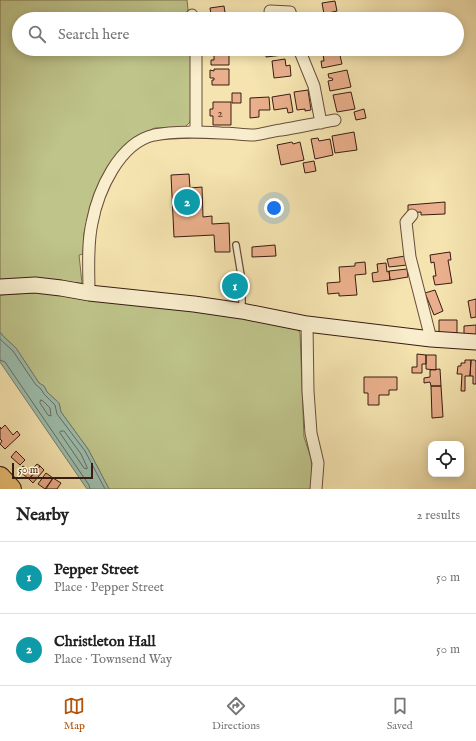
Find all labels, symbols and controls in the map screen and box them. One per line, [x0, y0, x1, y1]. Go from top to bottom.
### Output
search box [12, 12, 464, 56]
icon: search [26, 23, 48, 45]
text: Search here [58, 25, 129, 44]
house number: 2 [217, 106, 223, 121]
pin: 2 [174, 187, 200, 217]
your location [264, 198, 284, 218]
pin: 1 [222, 271, 248, 301]
map controls [428, 441, 464, 477]
button: locate [428, 441, 464, 477]
scale bar [12, 461, 93, 480]
text: 50 m [18, 463, 38, 477]
text: Nearby [16, 505, 69, 526]
text: 2 results [416, 507, 460, 524]
text: Pepper Street [54, 560, 139, 579]
text: 1 [27, 569, 31, 586]
text: 50 m [436, 569, 460, 586]
text: Place · Pepper Street [54, 579, 164, 596]
text: Christleton Hall [54, 632, 156, 651]
text: 2 [26, 641, 32, 658]
text: 50 m [436, 641, 460, 658]
text: Place · Townsend Way [54, 651, 172, 668]
tab: Map [63, 695, 85, 733]
tab: Directions [212, 695, 260, 733]
tab: Saved [387, 695, 413, 733]

